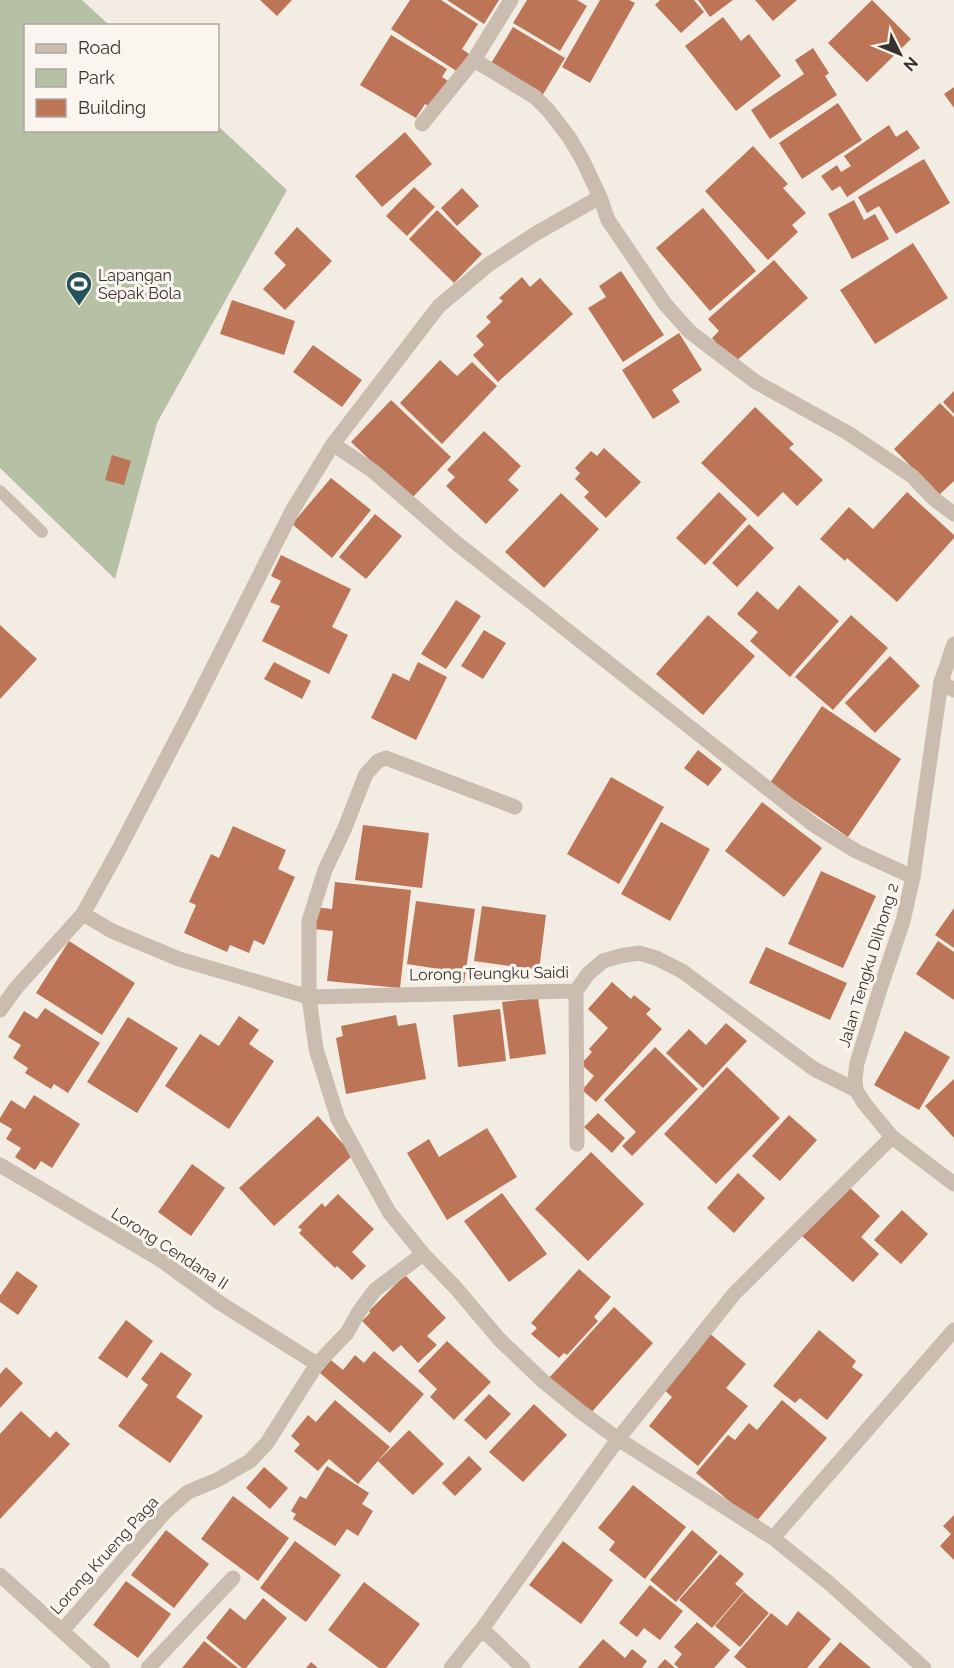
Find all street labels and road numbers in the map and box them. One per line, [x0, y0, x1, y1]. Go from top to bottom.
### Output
street label: Jalan Tengku Dilhong 2 [834, 881, 903, 1050]
street label: Lorong Teungku Saidi [409, 963, 569, 984]
street label: Lorong Cendana II [108, 1204, 232, 1293]
street label: Lorong Krueng Paga [46, 1492, 162, 1618]

